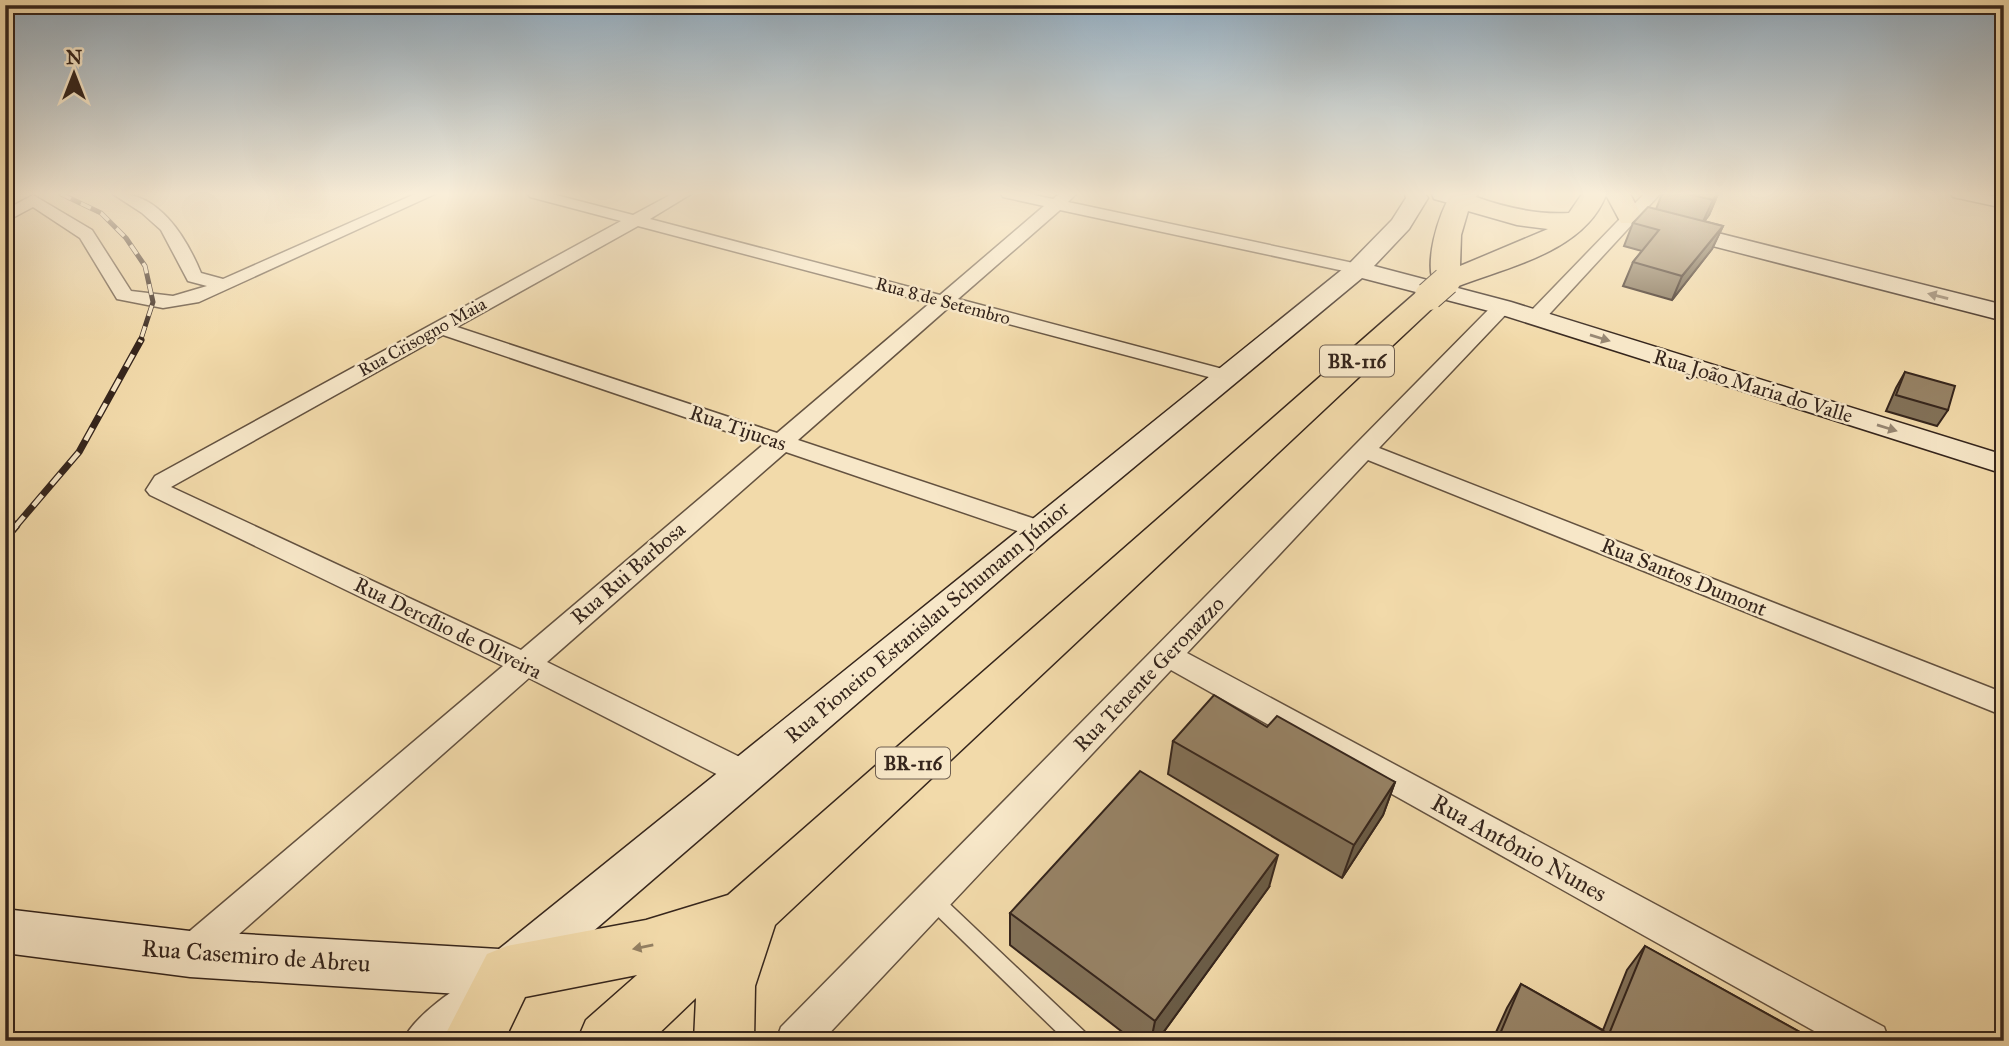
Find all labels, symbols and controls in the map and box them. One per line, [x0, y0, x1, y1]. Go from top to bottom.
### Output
north arrow [38, 38, 108, 108]
text: N [66, 46, 82, 69]
street label: Rua 8 de Setembro [873, 272, 1013, 330]
one-way arrow [1926, 290, 1948, 301]
street label: Rua Crisogno Maia [354, 292, 491, 382]
one-way arrow [1589, 333, 1610, 344]
street label: Rua João Maria do Valle [1650, 343, 1856, 429]
road number: BR-116 [1320, 346, 1394, 376]
street label: Rua Tijucas [686, 399, 790, 457]
one-way arrow [1877, 424, 1898, 434]
street label: Rua Pioneiro Estanislau Schumann Júnior [780, 495, 1074, 749]
street label: Rua Rui Barbosa [565, 516, 691, 630]
street label: Rua Santos Dumont [1597, 532, 1771, 622]
street label: Rua Dercílio de Oliveira [350, 571, 546, 685]
street label: Rua Tenente Geronazzo [1068, 591, 1230, 757]
road number: BR-116 [876, 748, 950, 778]
street label: Rua Antônio Nunes [1426, 787, 1612, 909]
street label: Rua Casemiro de Abreu [140, 933, 372, 979]
one-way arrow [632, 941, 654, 952]

